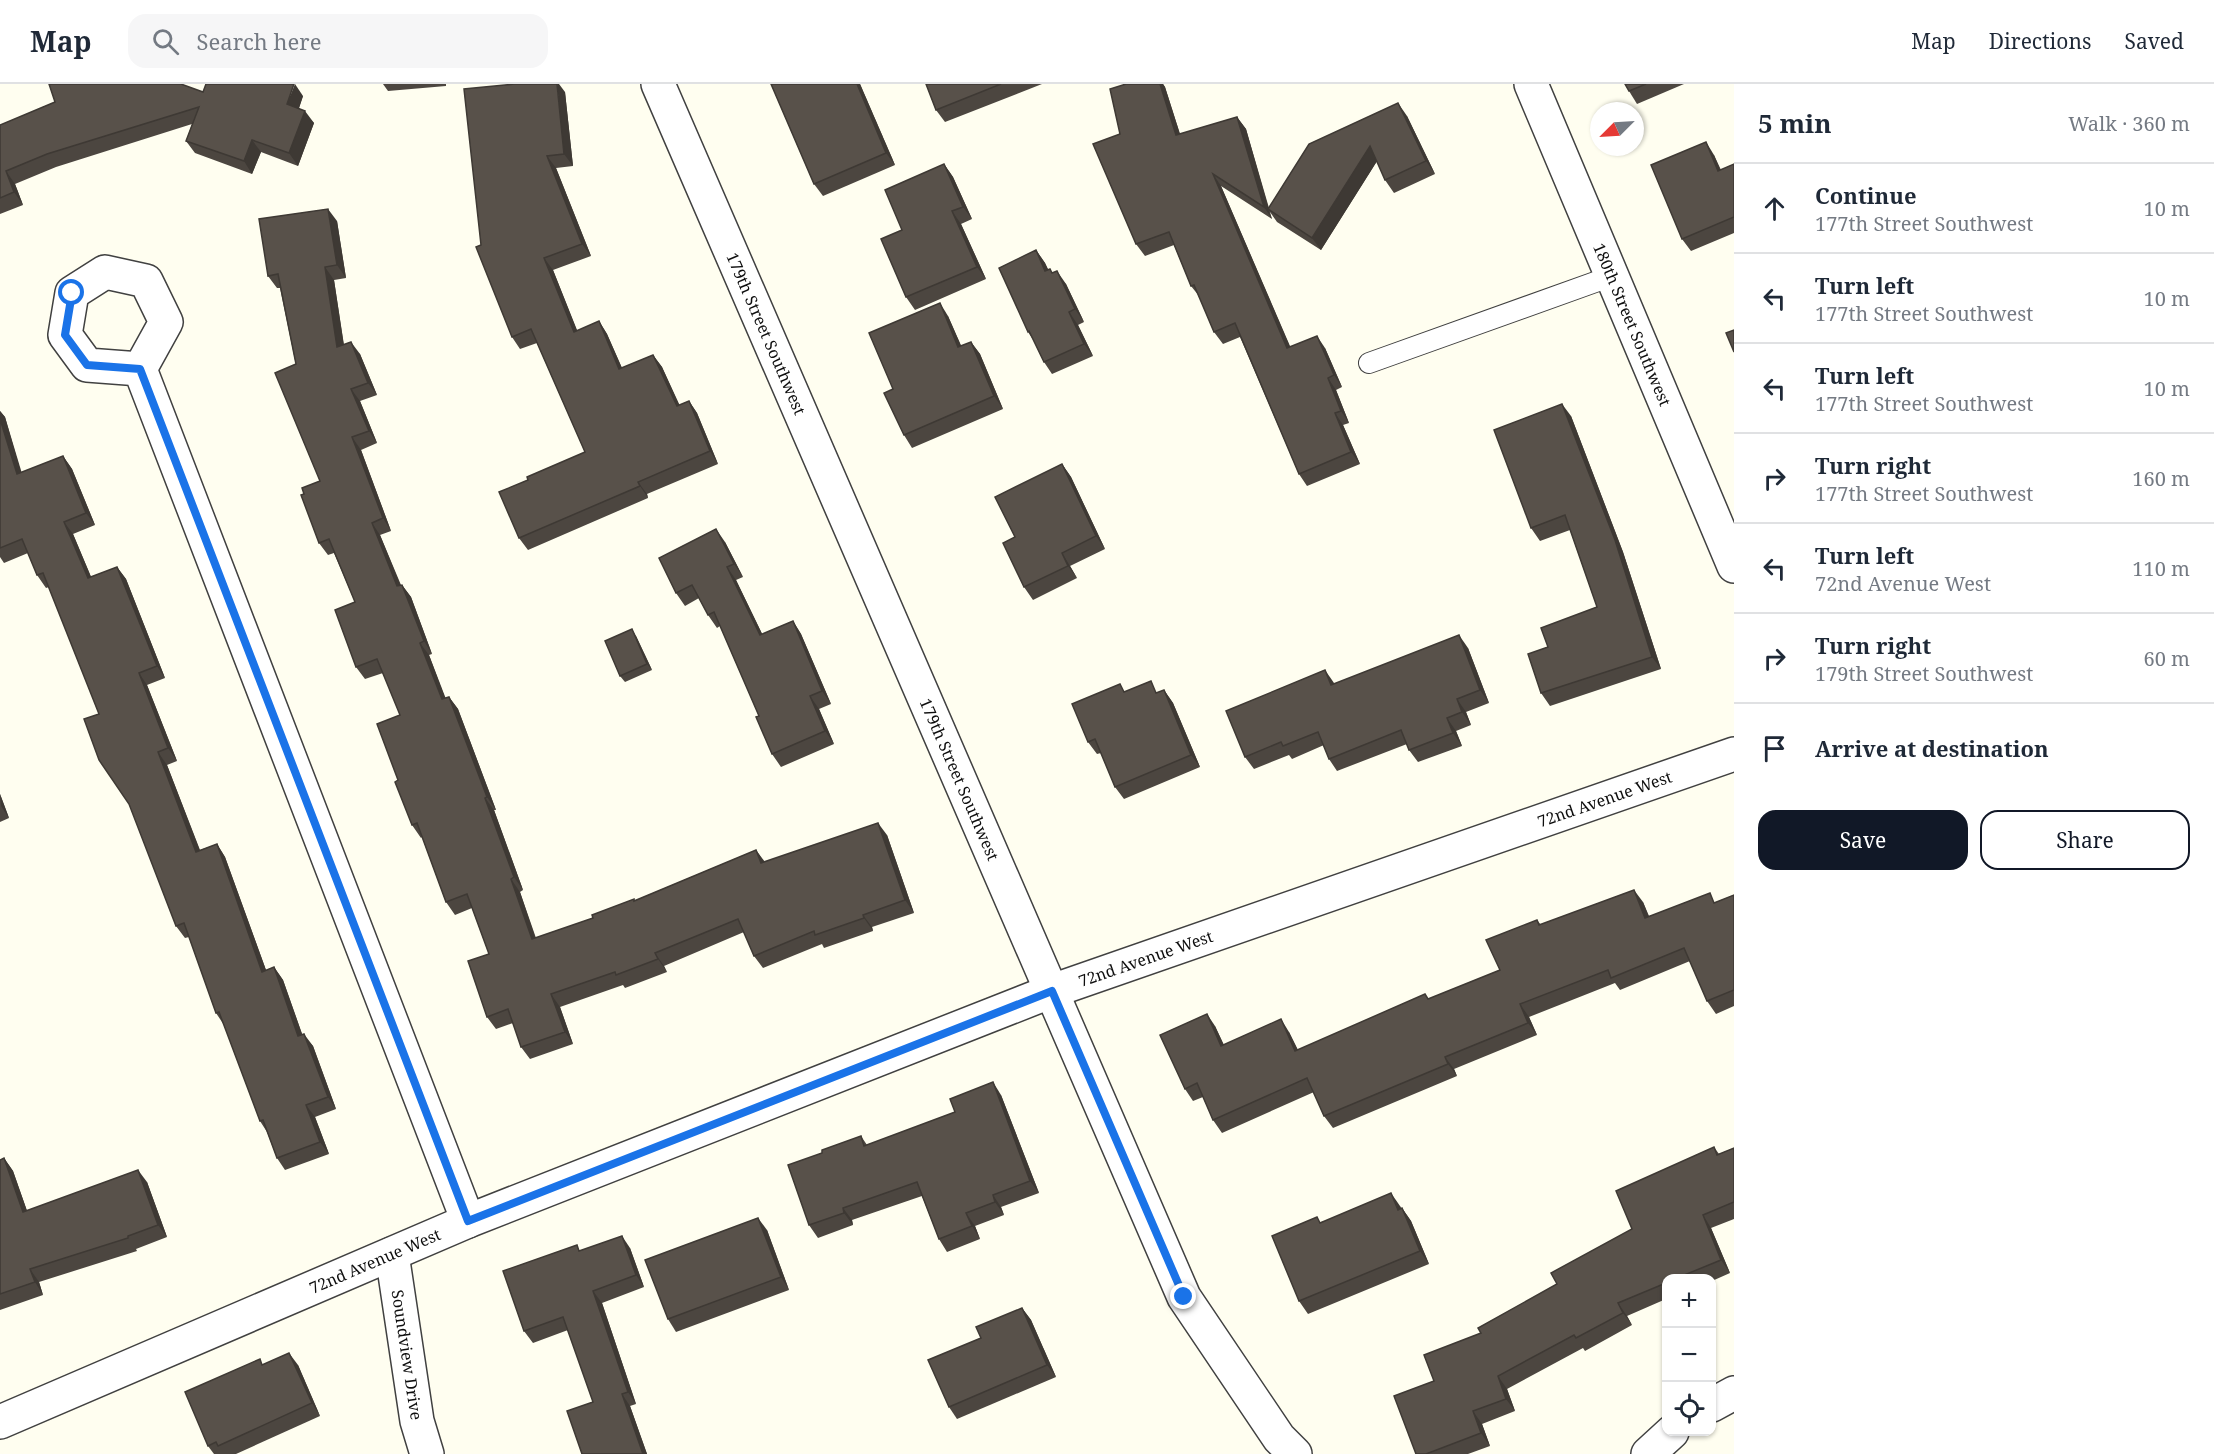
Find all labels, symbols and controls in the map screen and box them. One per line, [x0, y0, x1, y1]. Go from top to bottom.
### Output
search box [128, 14, 548, 68]
text: Map [30, 22, 92, 60]
icon: search [149, 25, 182, 58]
text: Search here [197, 26, 321, 56]
text: Map [1911, 27, 1956, 55]
text: Directions [1989, 27, 2091, 55]
text: Saved [2124, 27, 2184, 55]
north arrow [1590, 102, 1644, 156]
text: 5 min [1758, 105, 1832, 141]
text: Walk · 360 m [2068, 110, 2190, 137]
text: Continue [1815, 180, 1917, 210]
icon: ahead [1758, 192, 1791, 225]
text: 10 m [2144, 195, 2190, 222]
text: 177th Street Southwest [1815, 210, 2033, 237]
street label: 180th Street Southwest [1588, 240, 1677, 410]
street label: 179th Street Southwest [721, 249, 811, 418]
text: Turn left [1815, 270, 1914, 300]
route start [58, 279, 84, 305]
icon: left [1758, 282, 1791, 315]
text: 10 m [2144, 285, 2190, 312]
text: 177th Street Southwest [1815, 300, 2033, 327]
text: Turn left [1815, 360, 1914, 390]
icon: left [1758, 372, 1791, 405]
text: 10 m [2144, 375, 2190, 402]
text: 177th Street Southwest [1815, 390, 2033, 417]
text: Turn right [1815, 450, 1931, 480]
icon: right [1758, 462, 1791, 495]
text: 160 m [2132, 465, 2190, 492]
text: 177th Street Southwest [1815, 480, 2033, 507]
text: Turn left [1815, 540, 1914, 570]
icon: left [1758, 552, 1791, 585]
text: 110 m [2132, 555, 2190, 582]
text: 72nd Avenue West [1815, 570, 1991, 597]
text: Turn right [1815, 630, 1931, 660]
icon: right [1758, 642, 1791, 675]
text: 60 m [2144, 645, 2190, 672]
text: 179th Street Southwest [1815, 660, 2033, 687]
street label: 179th Street Southwest [915, 695, 1005, 864]
icon: arrive [1758, 732, 1791, 765]
text: Arrive at destination [1815, 733, 2049, 763]
street label: 72nd Avenue West [1534, 765, 1675, 832]
button: Save [1758, 810, 1968, 870]
button: Share [1980, 810, 2190, 870]
street label: 72nd Avenue West [1075, 925, 1216, 992]
street label: 72nd Avenue West [306, 1223, 444, 1299]
map controls [1662, 1274, 1716, 1436]
button: + [1662, 1274, 1716, 1328]
route end [1170, 1283, 1196, 1309]
street label: Soundview Drive [386, 1288, 428, 1421]
button: − [1662, 1328, 1716, 1382]
button: locate [1662, 1382, 1716, 1436]

